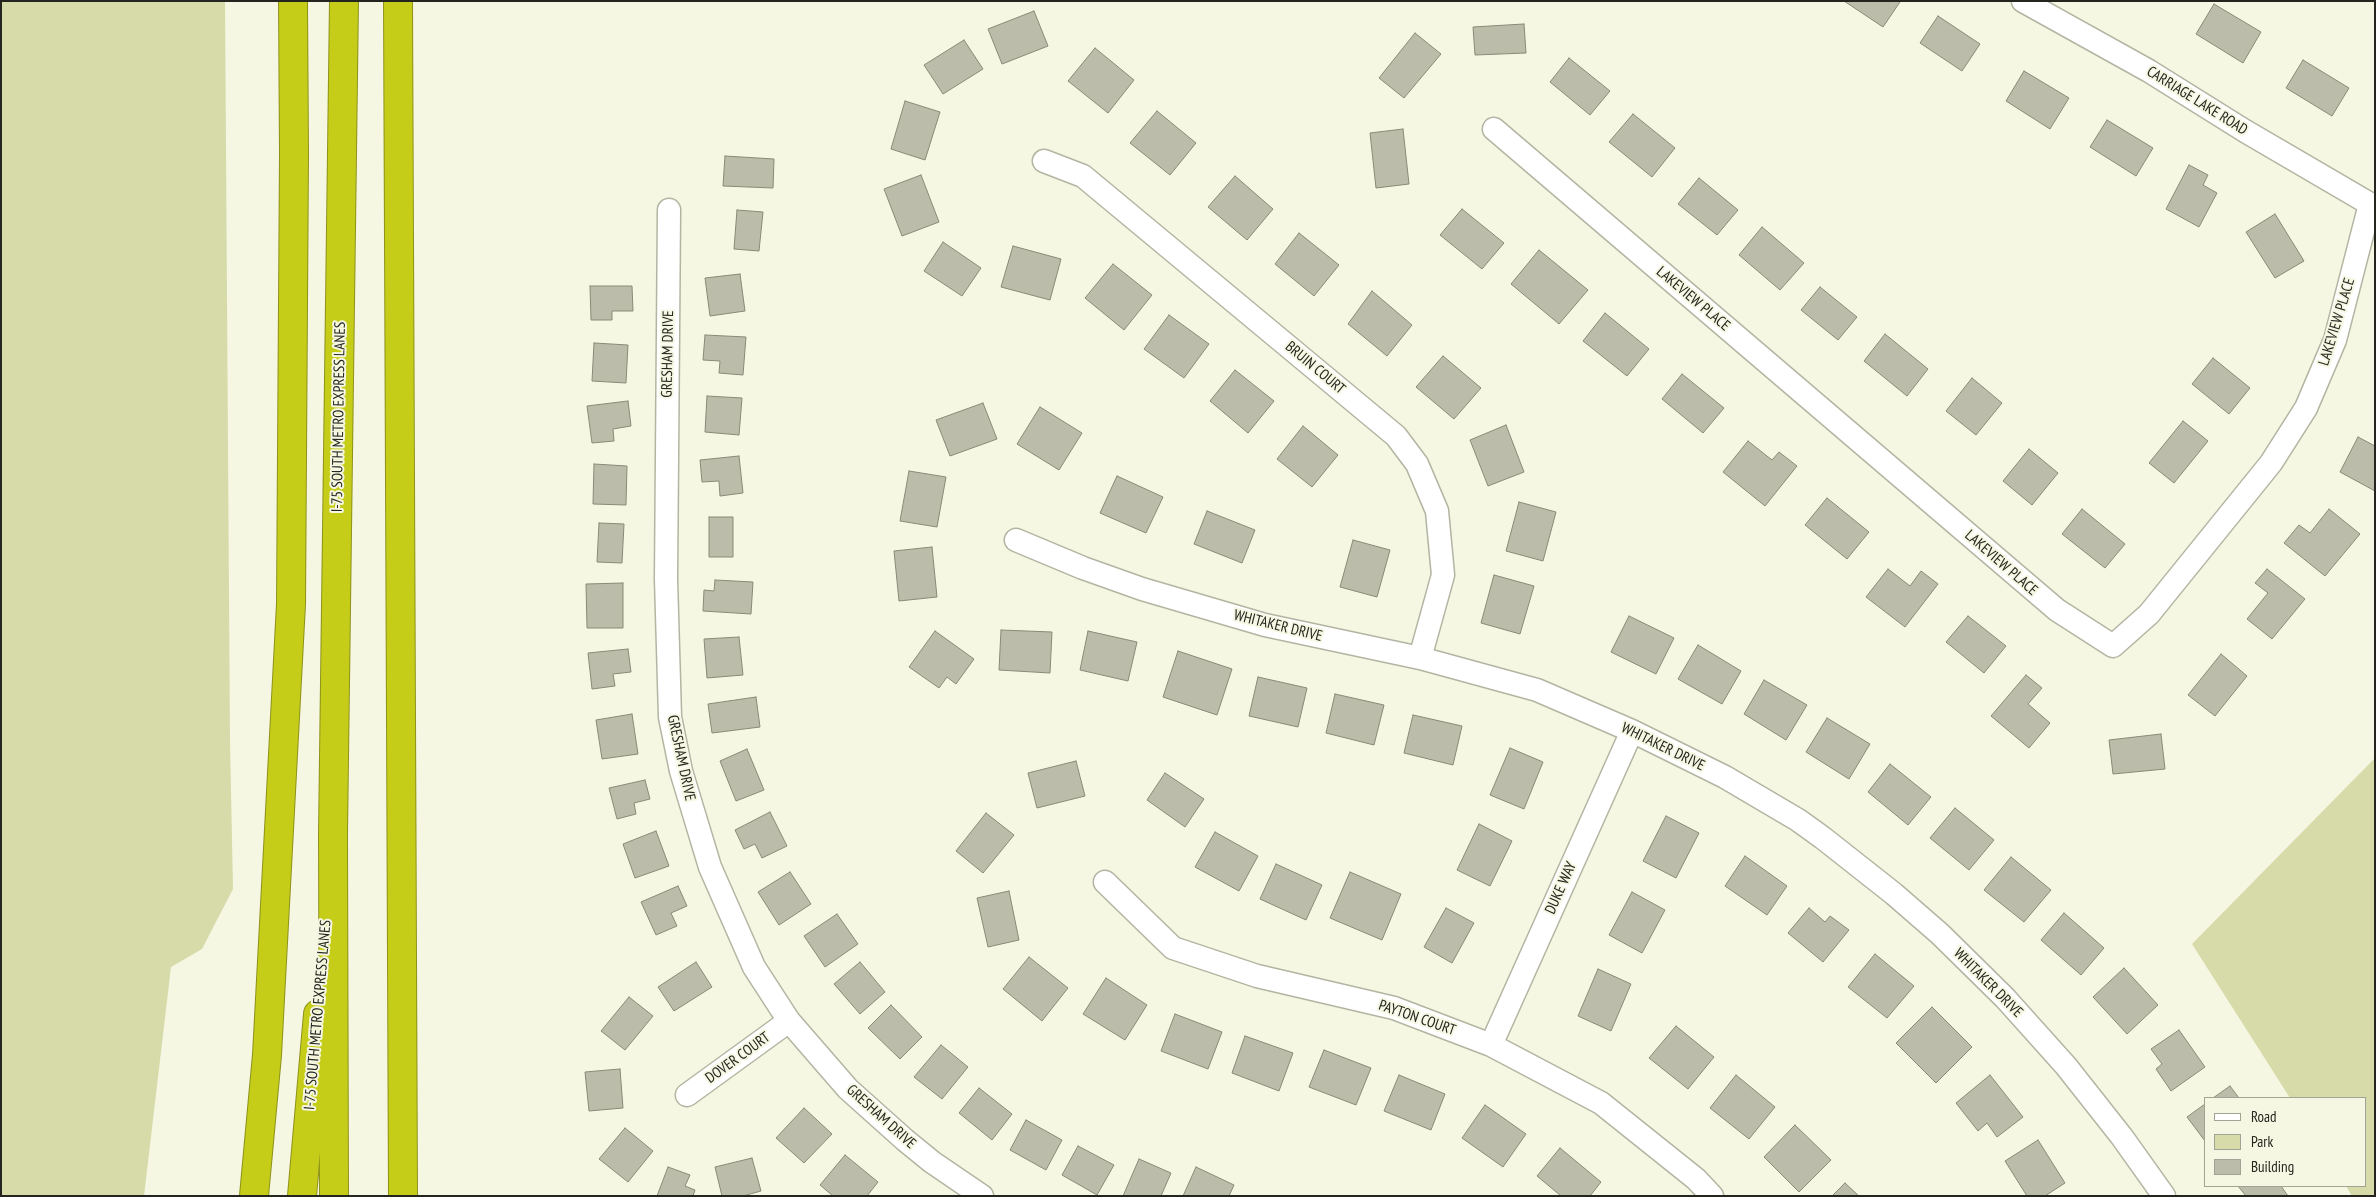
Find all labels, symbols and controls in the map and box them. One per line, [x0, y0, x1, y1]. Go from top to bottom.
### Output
street label: CARRIAGE LAKE ROAD [2143, 63, 2251, 139]
street label: LAKEVIEW PLACE [1653, 263, 1733, 335]
street label: LAKEVIEW PLACE [2315, 276, 2359, 368]
street label: GRESHAM DRIVE [658, 310, 678, 398]
street label: I-75 SOUTH METRO EXPRESS LANES [328, 322, 350, 512]
street label: BRUIN COURT [1281, 338, 1349, 398]
street label: LAKEVIEW PLACE [1961, 527, 2041, 599]
street label: WHITAKER DRIVE [1232, 606, 1324, 646]
street label: GRESHAM DRIVE [663, 713, 699, 803]
street label: WHITAKER DRIVE [1618, 719, 1708, 775]
street label: DUKE WAY [1542, 859, 1580, 917]
street label: I-75 SOUTH METRO EXPRESS LANES [301, 919, 335, 1111]
street label: WHITAKER DRIVE [1950, 945, 2026, 1021]
street label: PAYTON COURT [1376, 996, 1458, 1040]
street label: DOVER COURT [702, 1029, 774, 1087]
street label: GRESHAM DRIVE [843, 1081, 919, 1153]
legend [2204, 1097, 2366, 1187]
text: Road [2251, 1107, 2277, 1126]
text: Park [2251, 1132, 2273, 1151]
text: Building [2251, 1157, 2294, 1176]

